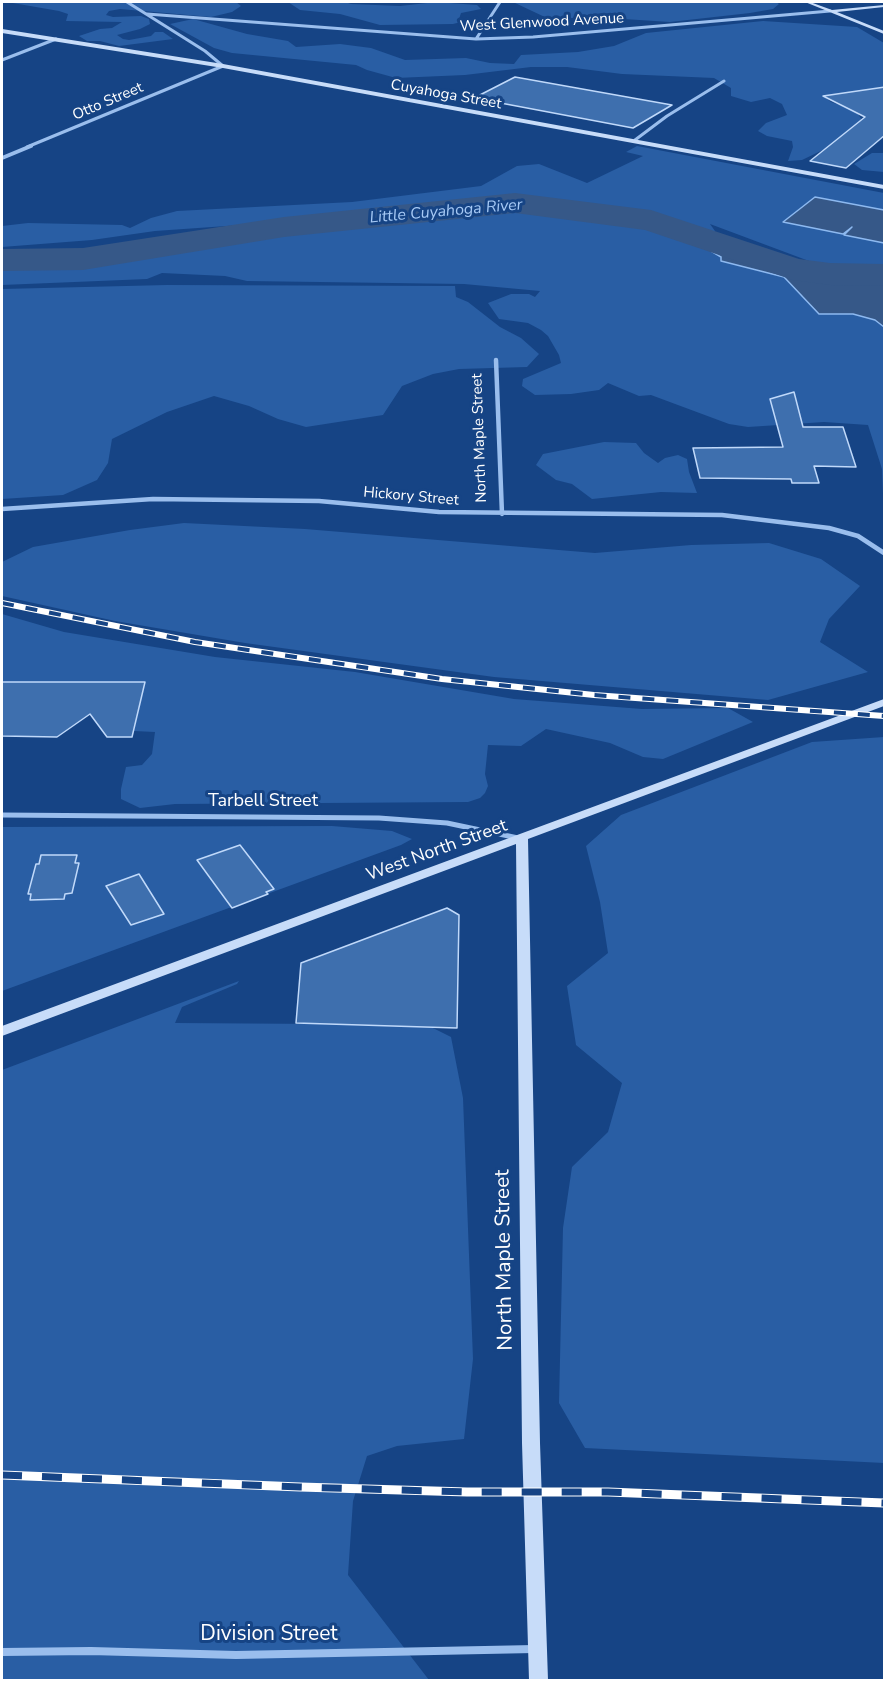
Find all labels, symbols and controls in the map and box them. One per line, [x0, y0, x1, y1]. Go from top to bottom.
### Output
street label: West Glenwood Avenue [459, 10, 625, 36]
street label: Cuyahoga Street [389, 76, 503, 114]
street label: Otto Street [70, 79, 146, 125]
water label: Little Cuyahoga River [369, 196, 523, 228]
street label: North Maple Street [469, 373, 491, 503]
street label: Hickory Street [362, 484, 460, 510]
street label: Tarbell Street [208, 791, 318, 813]
street label: West North Street [364, 815, 510, 887]
street label: North Maple Street [491, 1169, 519, 1351]
street label: Division Street [200, 1622, 338, 1648]

